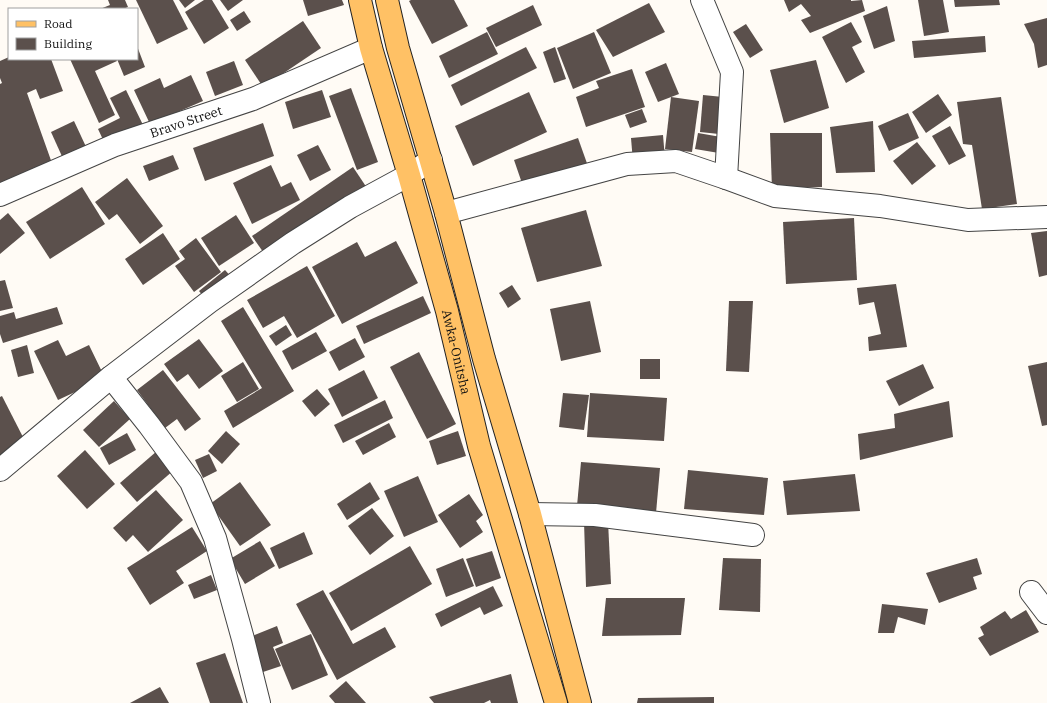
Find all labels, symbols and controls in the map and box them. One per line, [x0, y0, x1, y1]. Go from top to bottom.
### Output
legend [8, 8, 138, 60]
text: Road [44, 16, 73, 31]
text: Building [44, 36, 92, 51]
street label: Bravo Street [147, 101, 224, 141]
street label: Awka-Onitsha [438, 308, 475, 396]

